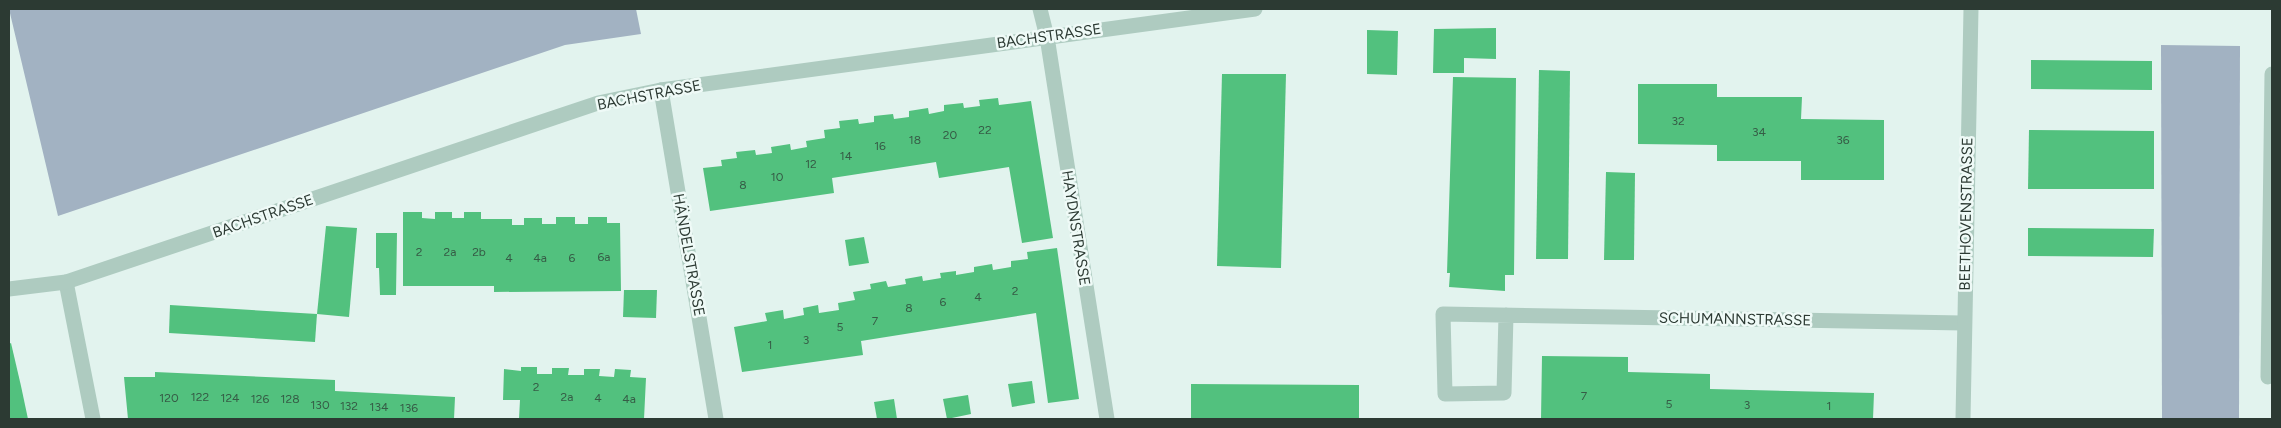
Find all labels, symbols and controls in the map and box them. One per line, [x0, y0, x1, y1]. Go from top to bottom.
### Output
street label: BACHSTRASSE [996, 20, 1102, 52]
street label: BACHSTRASSE [596, 76, 702, 114]
house number: 32 [1671, 114, 1685, 128]
house number: 22 [978, 123, 992, 137]
house number: 34 [1752, 125, 1767, 139]
house number: 20 [943, 128, 958, 142]
house number: 18 [909, 133, 921, 147]
house number: 36 [1836, 133, 1850, 147]
street label: BEETHOVENSTRASSE [1956, 137, 1976, 291]
house number: 16 [874, 139, 886, 153]
house number: 14 [840, 149, 853, 163]
house number: 12 [805, 157, 817, 171]
street label: HAYDNSTRASSE [1058, 169, 1094, 287]
house number: 10 [771, 170, 784, 184]
house number: 8 [739, 178, 747, 192]
street label: BACHSTRASSE [210, 190, 316, 242]
street label: HÄNDELSTRASSE [669, 192, 709, 318]
house number: 2 [416, 245, 422, 259]
house number: 2a [444, 245, 456, 259]
house number: 2b [472, 245, 486, 259]
house number: 6a [598, 250, 610, 264]
house number: 4 [505, 251, 513, 265]
house number: 4a [533, 251, 547, 265]
house number: 6 [569, 251, 576, 265]
house number: 2 [1012, 284, 1018, 298]
house number: 4 [974, 290, 982, 304]
house number: 6 [940, 295, 947, 309]
house number: 8 [905, 301, 913, 315]
street label: SCHUMANNSTRASSE [1659, 309, 1811, 329]
house number: 7 [872, 314, 879, 328]
house number: 5 [837, 320, 844, 334]
house number: 3 [803, 333, 809, 347]
house number: 1 [768, 338, 772, 352]
house number: 2 [533, 380, 539, 394]
house number: 7 [1581, 389, 1588, 403]
house number: 122 [191, 390, 209, 404]
house number: 2a [561, 390, 573, 404]
house number: 120 [159, 391, 179, 405]
house number: 124 [220, 391, 240, 405]
house number: 4 [594, 391, 602, 405]
house number: 126 [251, 392, 269, 406]
house number: 128 [280, 392, 300, 406]
house number: 4a [622, 392, 636, 406]
house number: 5 [1666, 397, 1673, 411]
house number: 130 [310, 398, 330, 412]
house number: 3 [1744, 398, 1750, 412]
house number: 132 [340, 399, 358, 413]
house number: 1 [1827, 399, 1831, 413]
house number: 134 [370, 400, 389, 414]
house number: 136 [400, 401, 418, 415]

